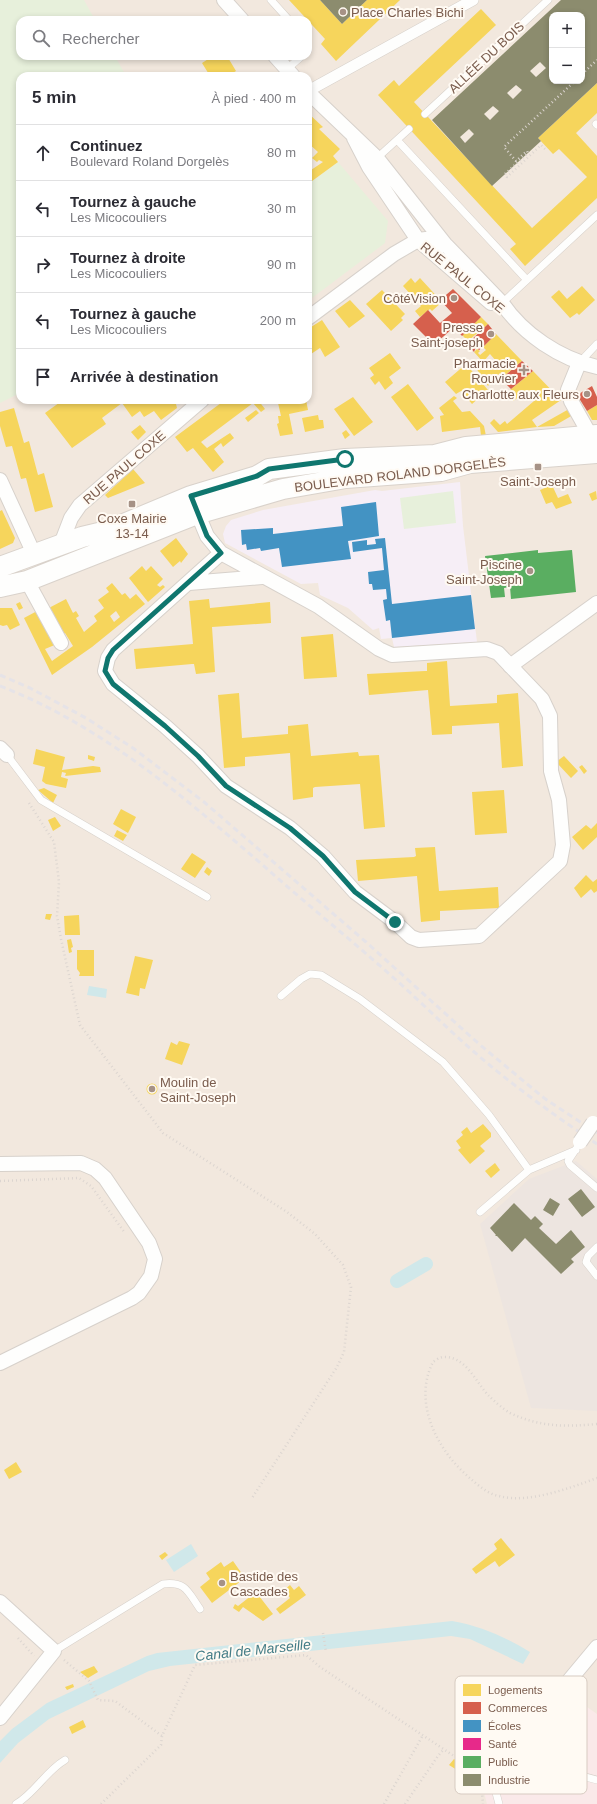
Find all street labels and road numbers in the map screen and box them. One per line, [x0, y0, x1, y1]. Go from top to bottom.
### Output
street label: ALLÉE DU BOIS [446, 18, 527, 96]
street label: RUE PAUL COXE [418, 239, 508, 316]
street label: RUE PAUL COXE [80, 427, 169, 507]
street label: BOULEVARD ROLAND DORGELÈS [294, 454, 507, 495]

